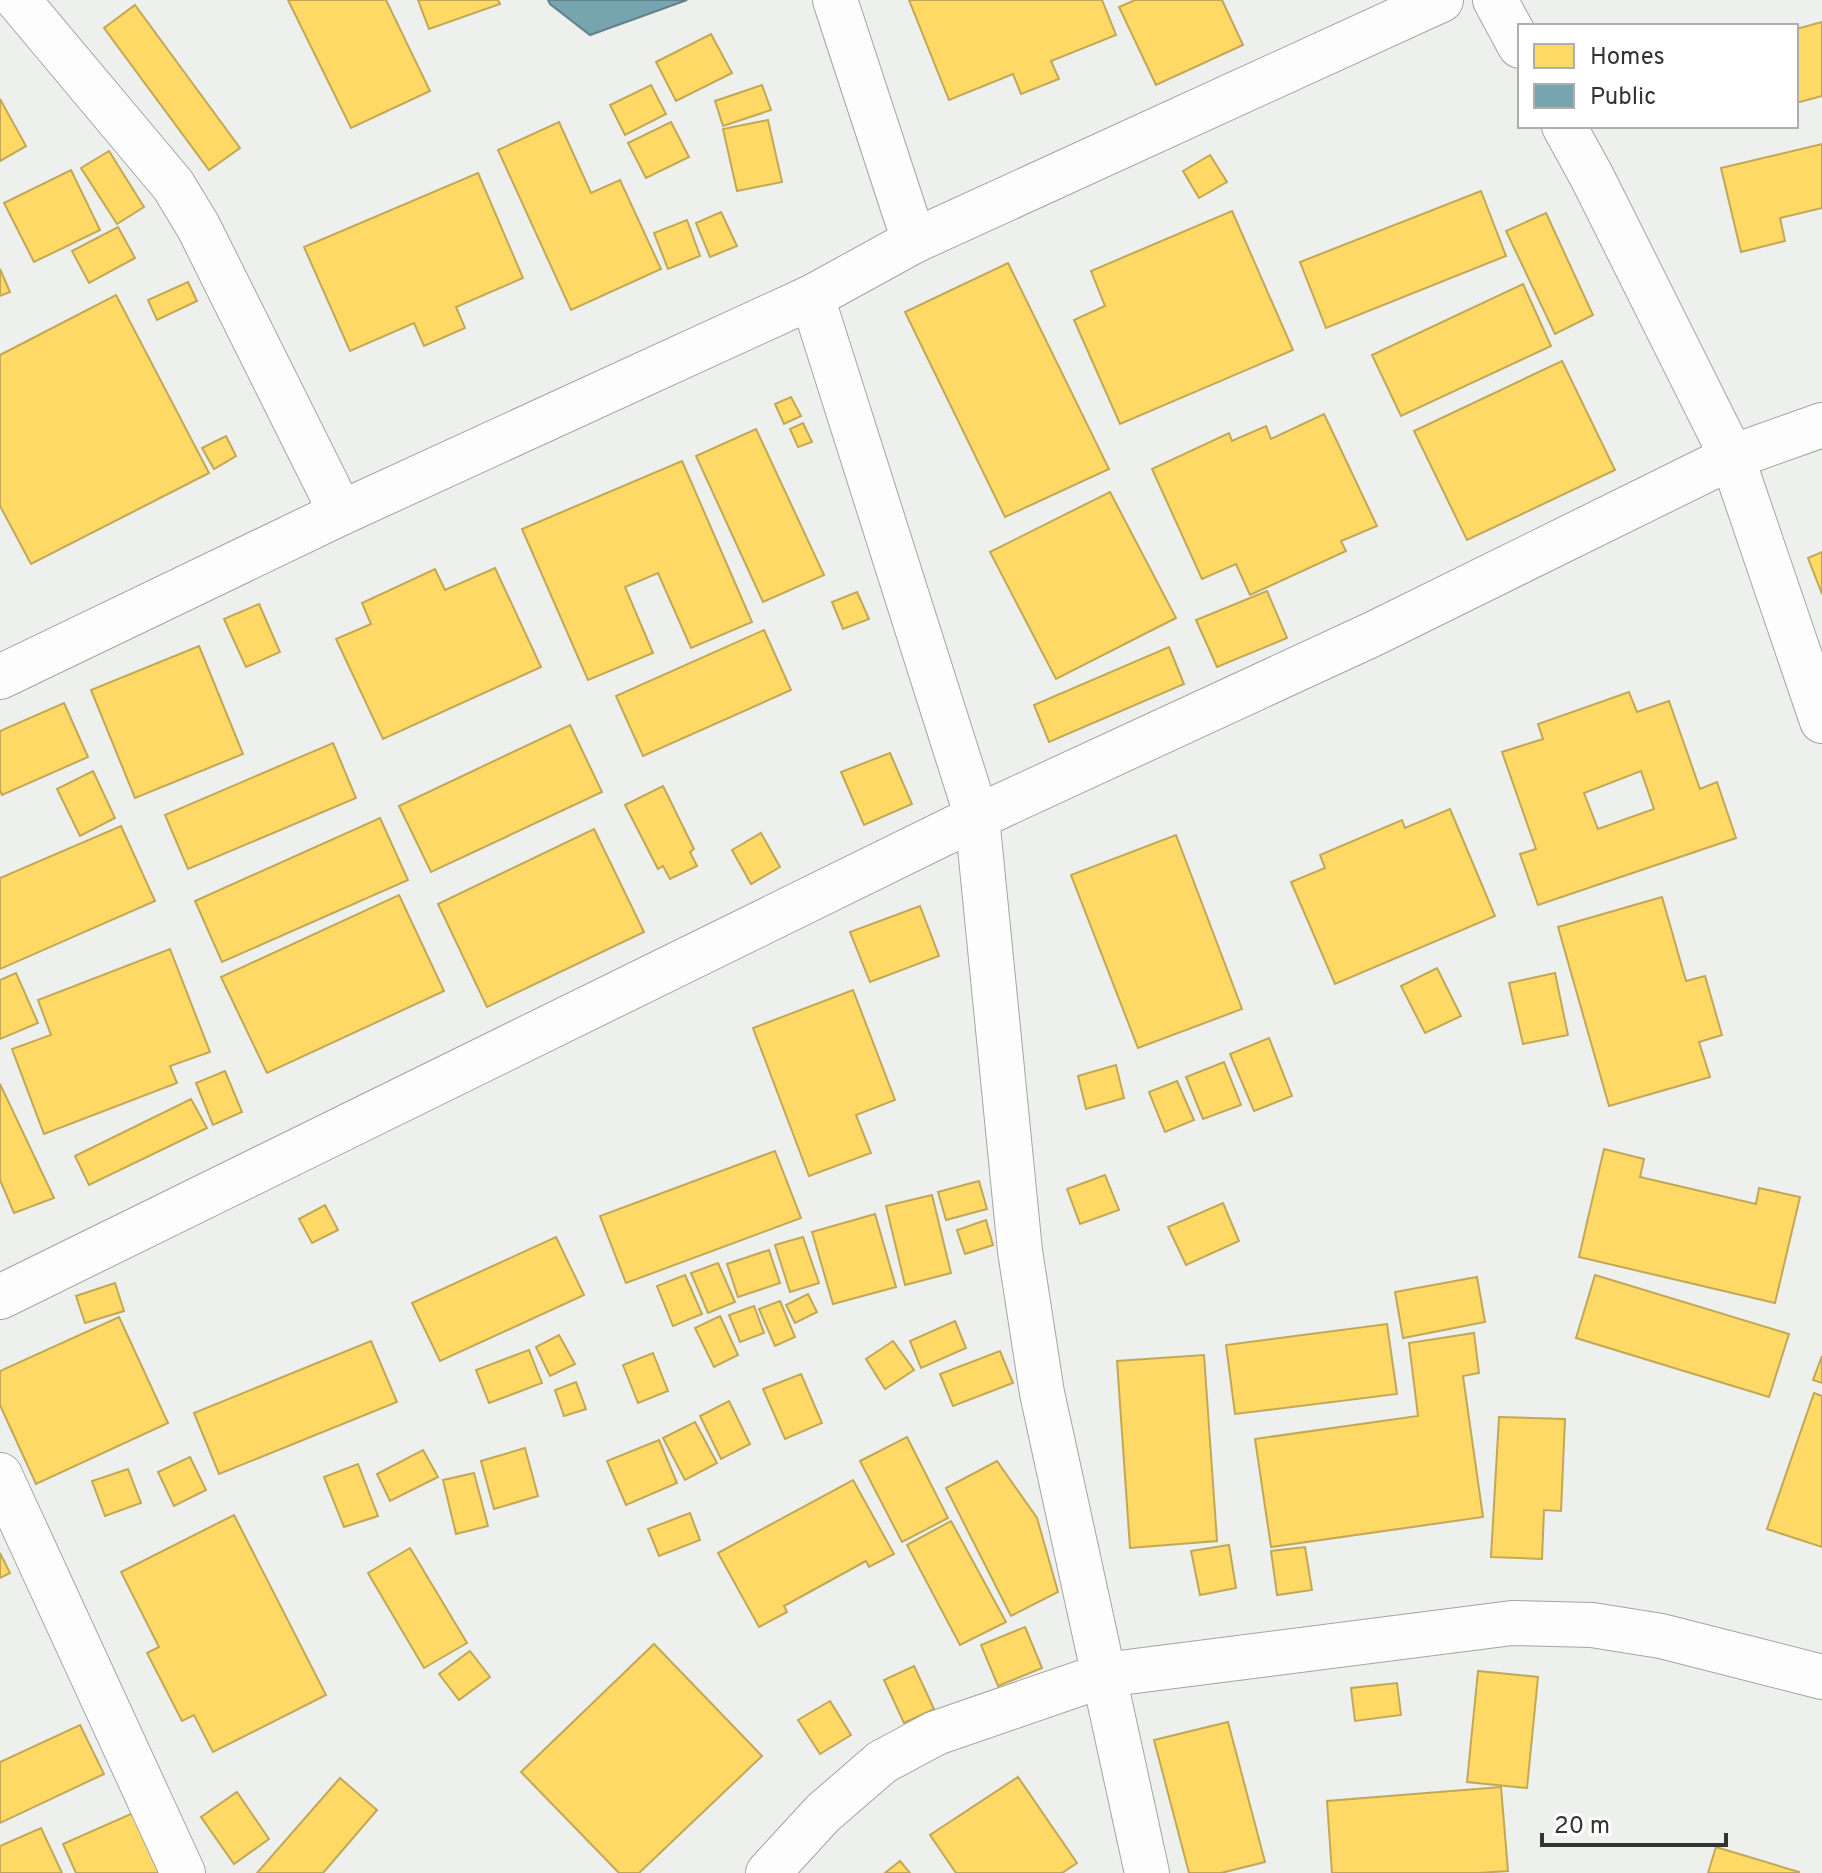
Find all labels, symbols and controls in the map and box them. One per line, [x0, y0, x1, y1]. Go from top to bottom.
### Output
legend [1518, 24, 1798, 128]
text: Homes [1590, 43, 1665, 73]
text: Public [1590, 83, 1656, 113]
scale bar [1542, 1797, 1726, 1847]
text: 20 m [1554, 1812, 1610, 1842]

